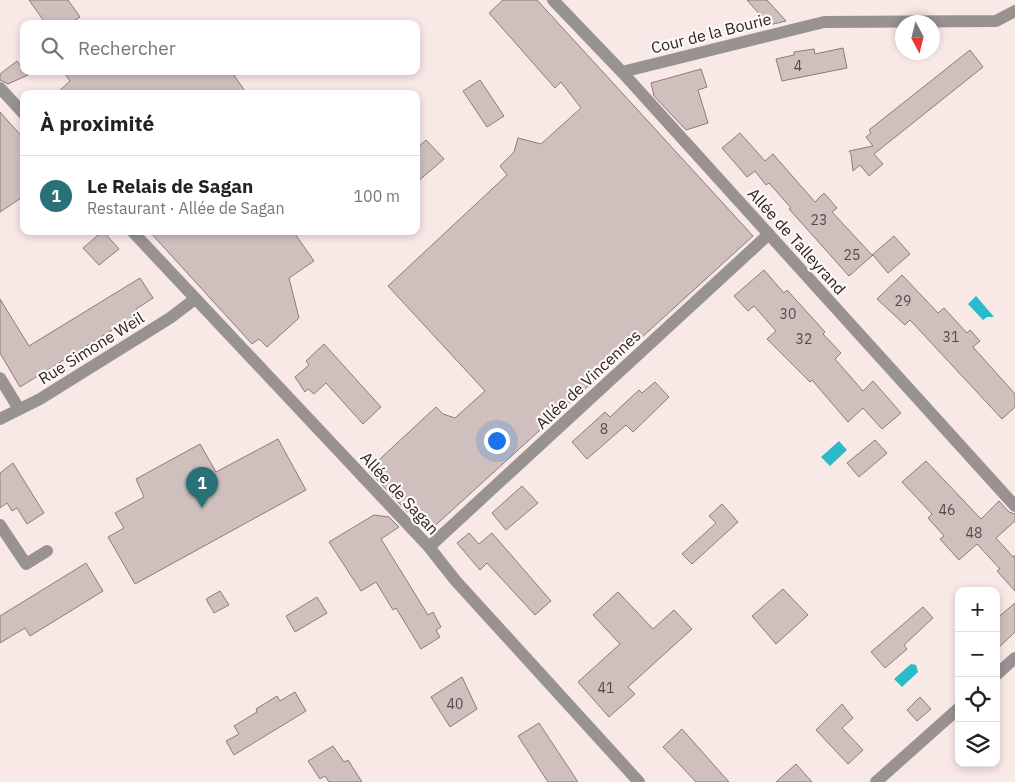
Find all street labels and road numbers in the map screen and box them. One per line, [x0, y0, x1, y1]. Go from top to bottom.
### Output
street label: Cour de la Bourie [649, 8, 773, 58]
street label: Allée de Talleyrand [744, 184, 850, 298]
street label: Rue Simone Weil [34, 307, 148, 389]
street label: Allée de Vincennes [531, 325, 645, 433]
street label: Allée de Sagan [357, 447, 443, 539]

